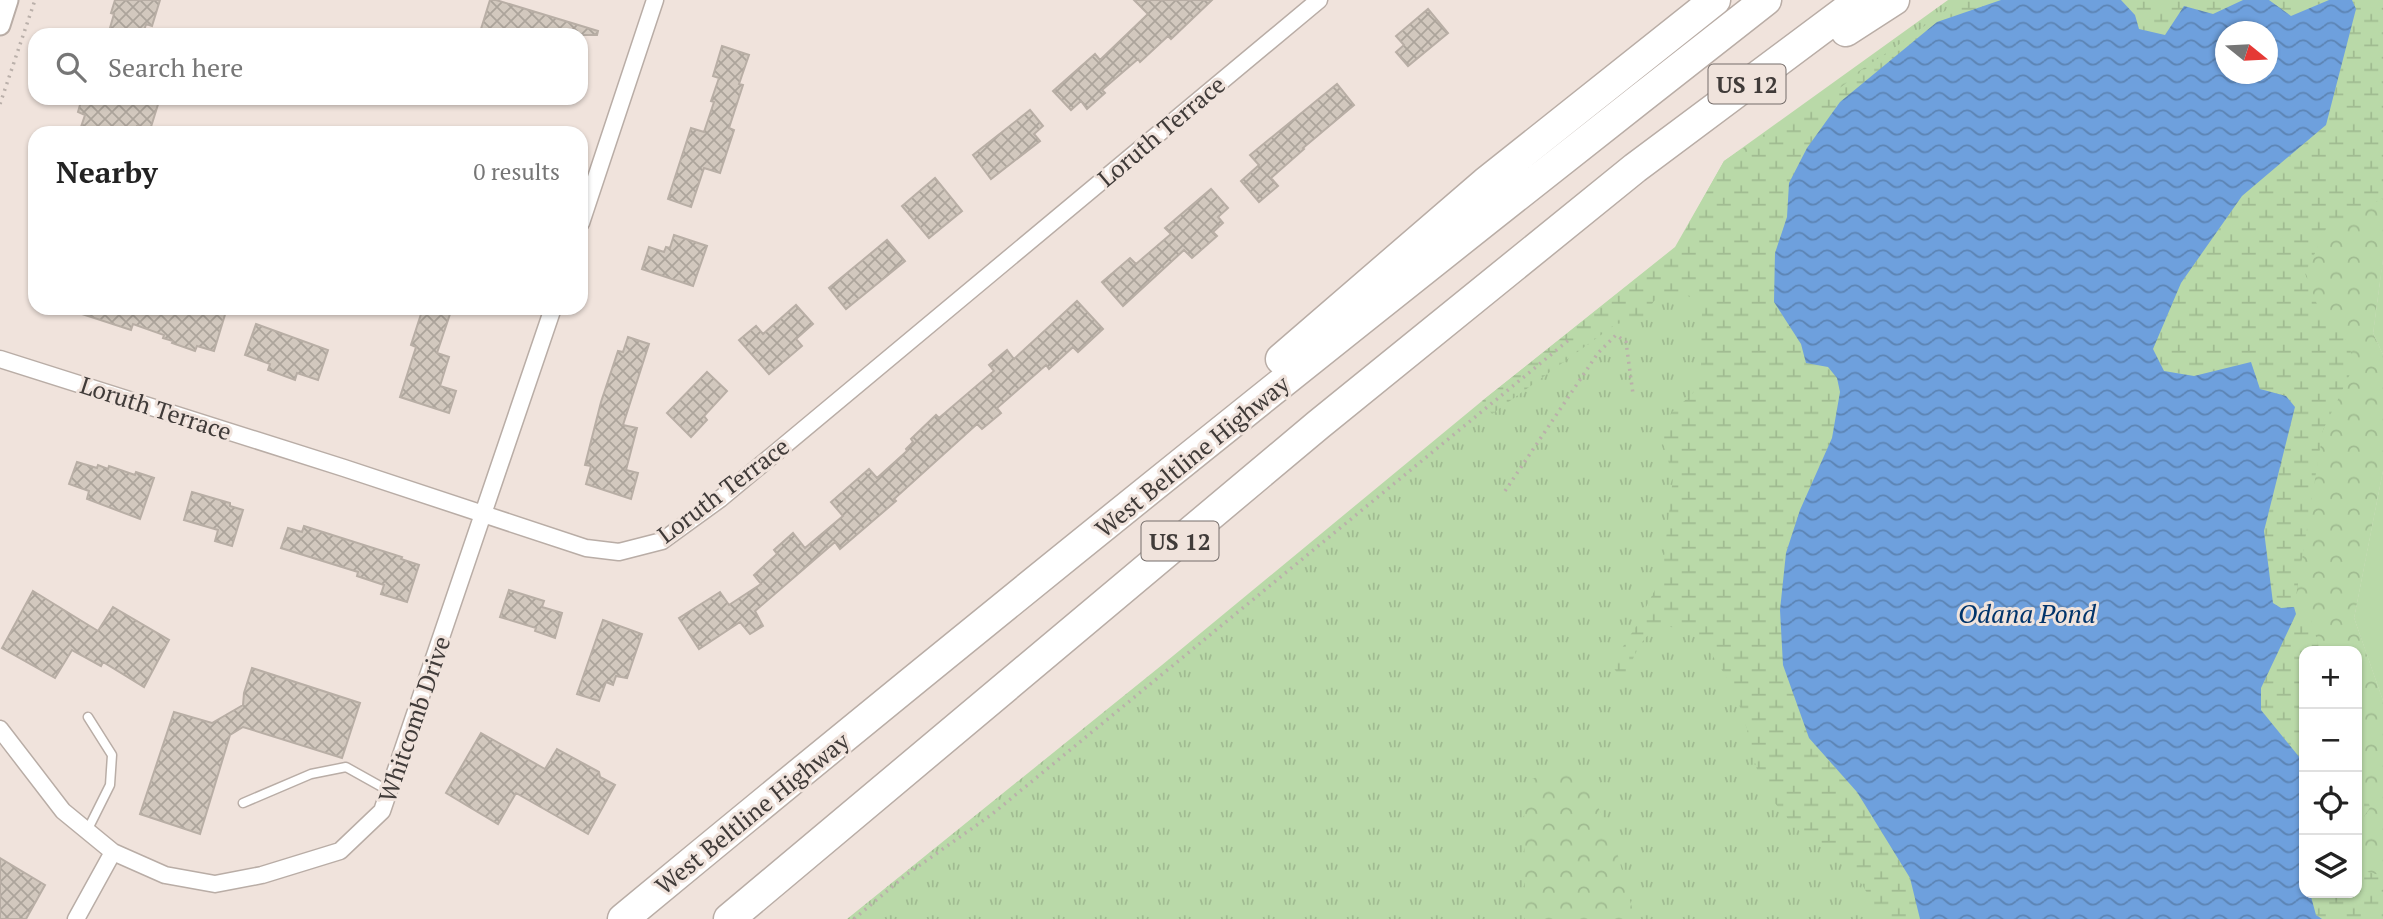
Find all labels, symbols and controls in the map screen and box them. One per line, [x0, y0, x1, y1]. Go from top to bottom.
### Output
north arrow [2215, 21, 2278, 84]
search box [28, 28, 588, 105]
icon: search [52, 48, 90, 86]
text: Search here [108, 50, 243, 84]
road number: US 12 [1708, 64, 1786, 104]
street label: Loruth Terrace [1091, 68, 1231, 194]
text: Nearby [56, 152, 158, 192]
text: 0 results [473, 156, 560, 187]
street label: West Beltline Highway [1088, 367, 1296, 544]
street label: Loruth Terrace [76, 369, 236, 447]
street label: Loruth Terrace [651, 430, 795, 550]
road number: US 12 [1142, 522, 1218, 561]
water label: Odana Pond [1958, 596, 2097, 630]
street label: Whitcomb Drive [371, 632, 457, 806]
map controls [2299, 646, 2362, 898]
button: + [2299, 646, 2362, 709]
button: − [2299, 709, 2362, 772]
street label: West Beltline Highway [648, 724, 856, 901]
button: locate [2299, 772, 2362, 835]
button: layers [2299, 835, 2362, 898]

